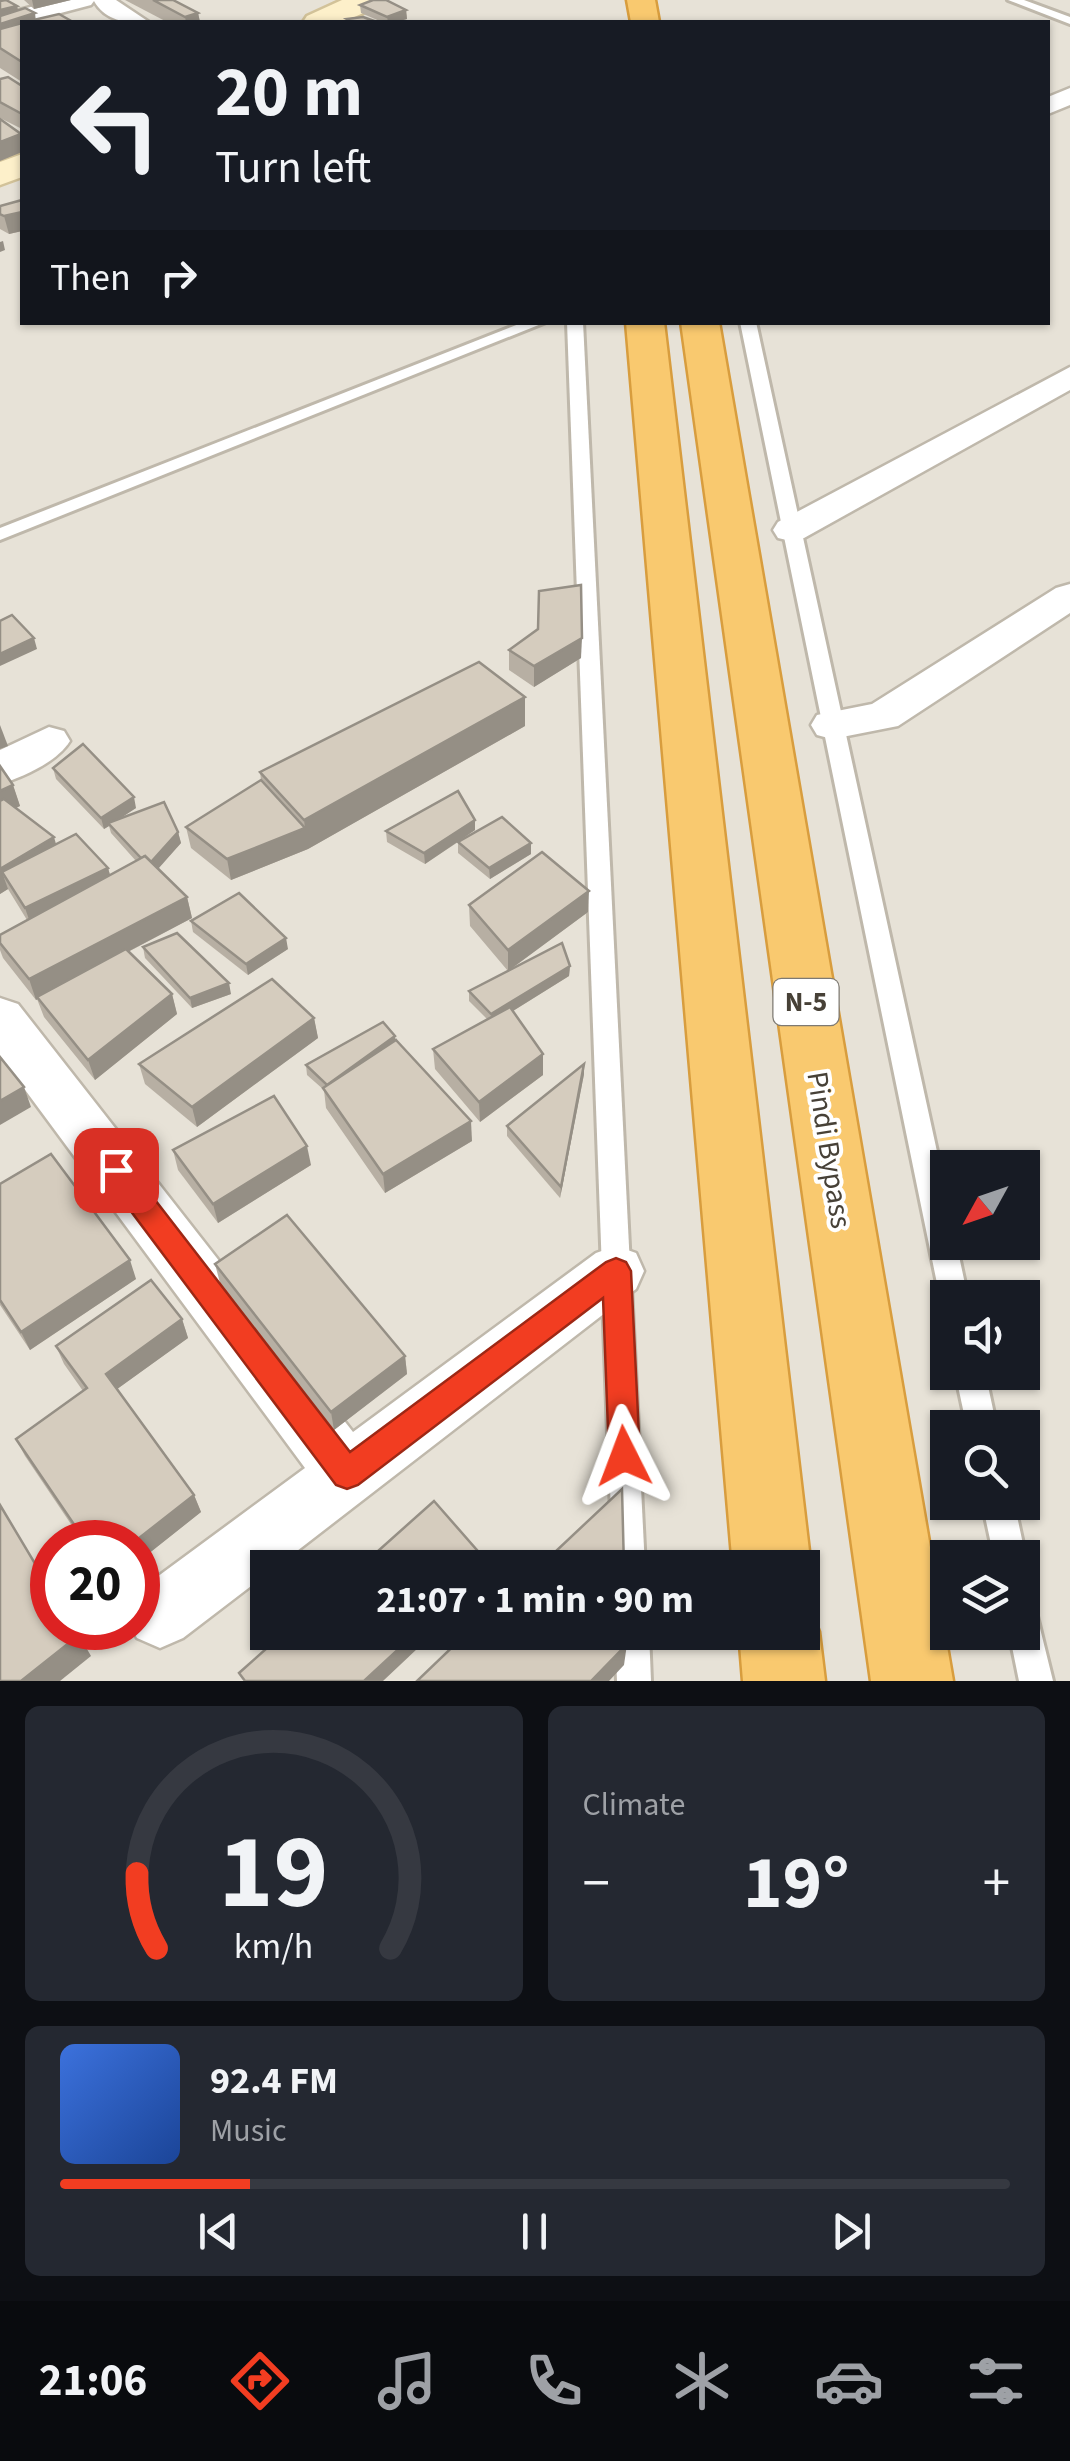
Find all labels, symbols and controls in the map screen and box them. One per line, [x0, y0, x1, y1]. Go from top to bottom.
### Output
text: 20 m [215, 43, 363, 143]
icon: left [50, 60, 180, 190]
text: Turn left [215, 136, 371, 200]
icon: right [151, 250, 206, 305]
text: Then [50, 251, 131, 305]
road number: N-5 [774, 979, 838, 1025]
street label: Pindi Bypass [795, 1068, 863, 1232]
pin [74, 1128, 159, 1213]
icon: arrive [89, 1143, 144, 1198]
north arrow [930, 1150, 1040, 1260]
map controls [930, 1150, 1040, 1650]
button: sound [930, 1280, 1040, 1390]
position arrow [572, 1404, 676, 1508]
button: search [930, 1410, 1040, 1520]
speed limit sign: 20 [30, 1520, 160, 1650]
button: layers [930, 1540, 1040, 1650]
text: 21:07 · 1 min · 90 m [376, 1573, 694, 1627]
text: Climate [583, 1782, 685, 1828]
text: 19 [219, 1800, 329, 1948]
text: 19° [743, 1830, 850, 1937]
text: − [583, 1845, 610, 1923]
text: + [983, 1845, 1010, 1923]
text: km/h [234, 1921, 313, 1972]
text: 92.4 FM [210, 2054, 338, 2108]
text: Music [210, 2108, 287, 2154]
icon: previous [191, 2204, 246, 2259]
icon: pause [507, 2204, 562, 2259]
icon: next [824, 2204, 879, 2259]
icon: directions [225, 2346, 295, 2416]
icon: music [372, 2346, 442, 2416]
icon: phone [519, 2346, 589, 2416]
icon: climate [667, 2346, 737, 2416]
icon: car [814, 2346, 884, 2416]
icon: filters [961, 2346, 1031, 2416]
text: 21:06 [39, 2349, 147, 2413]

